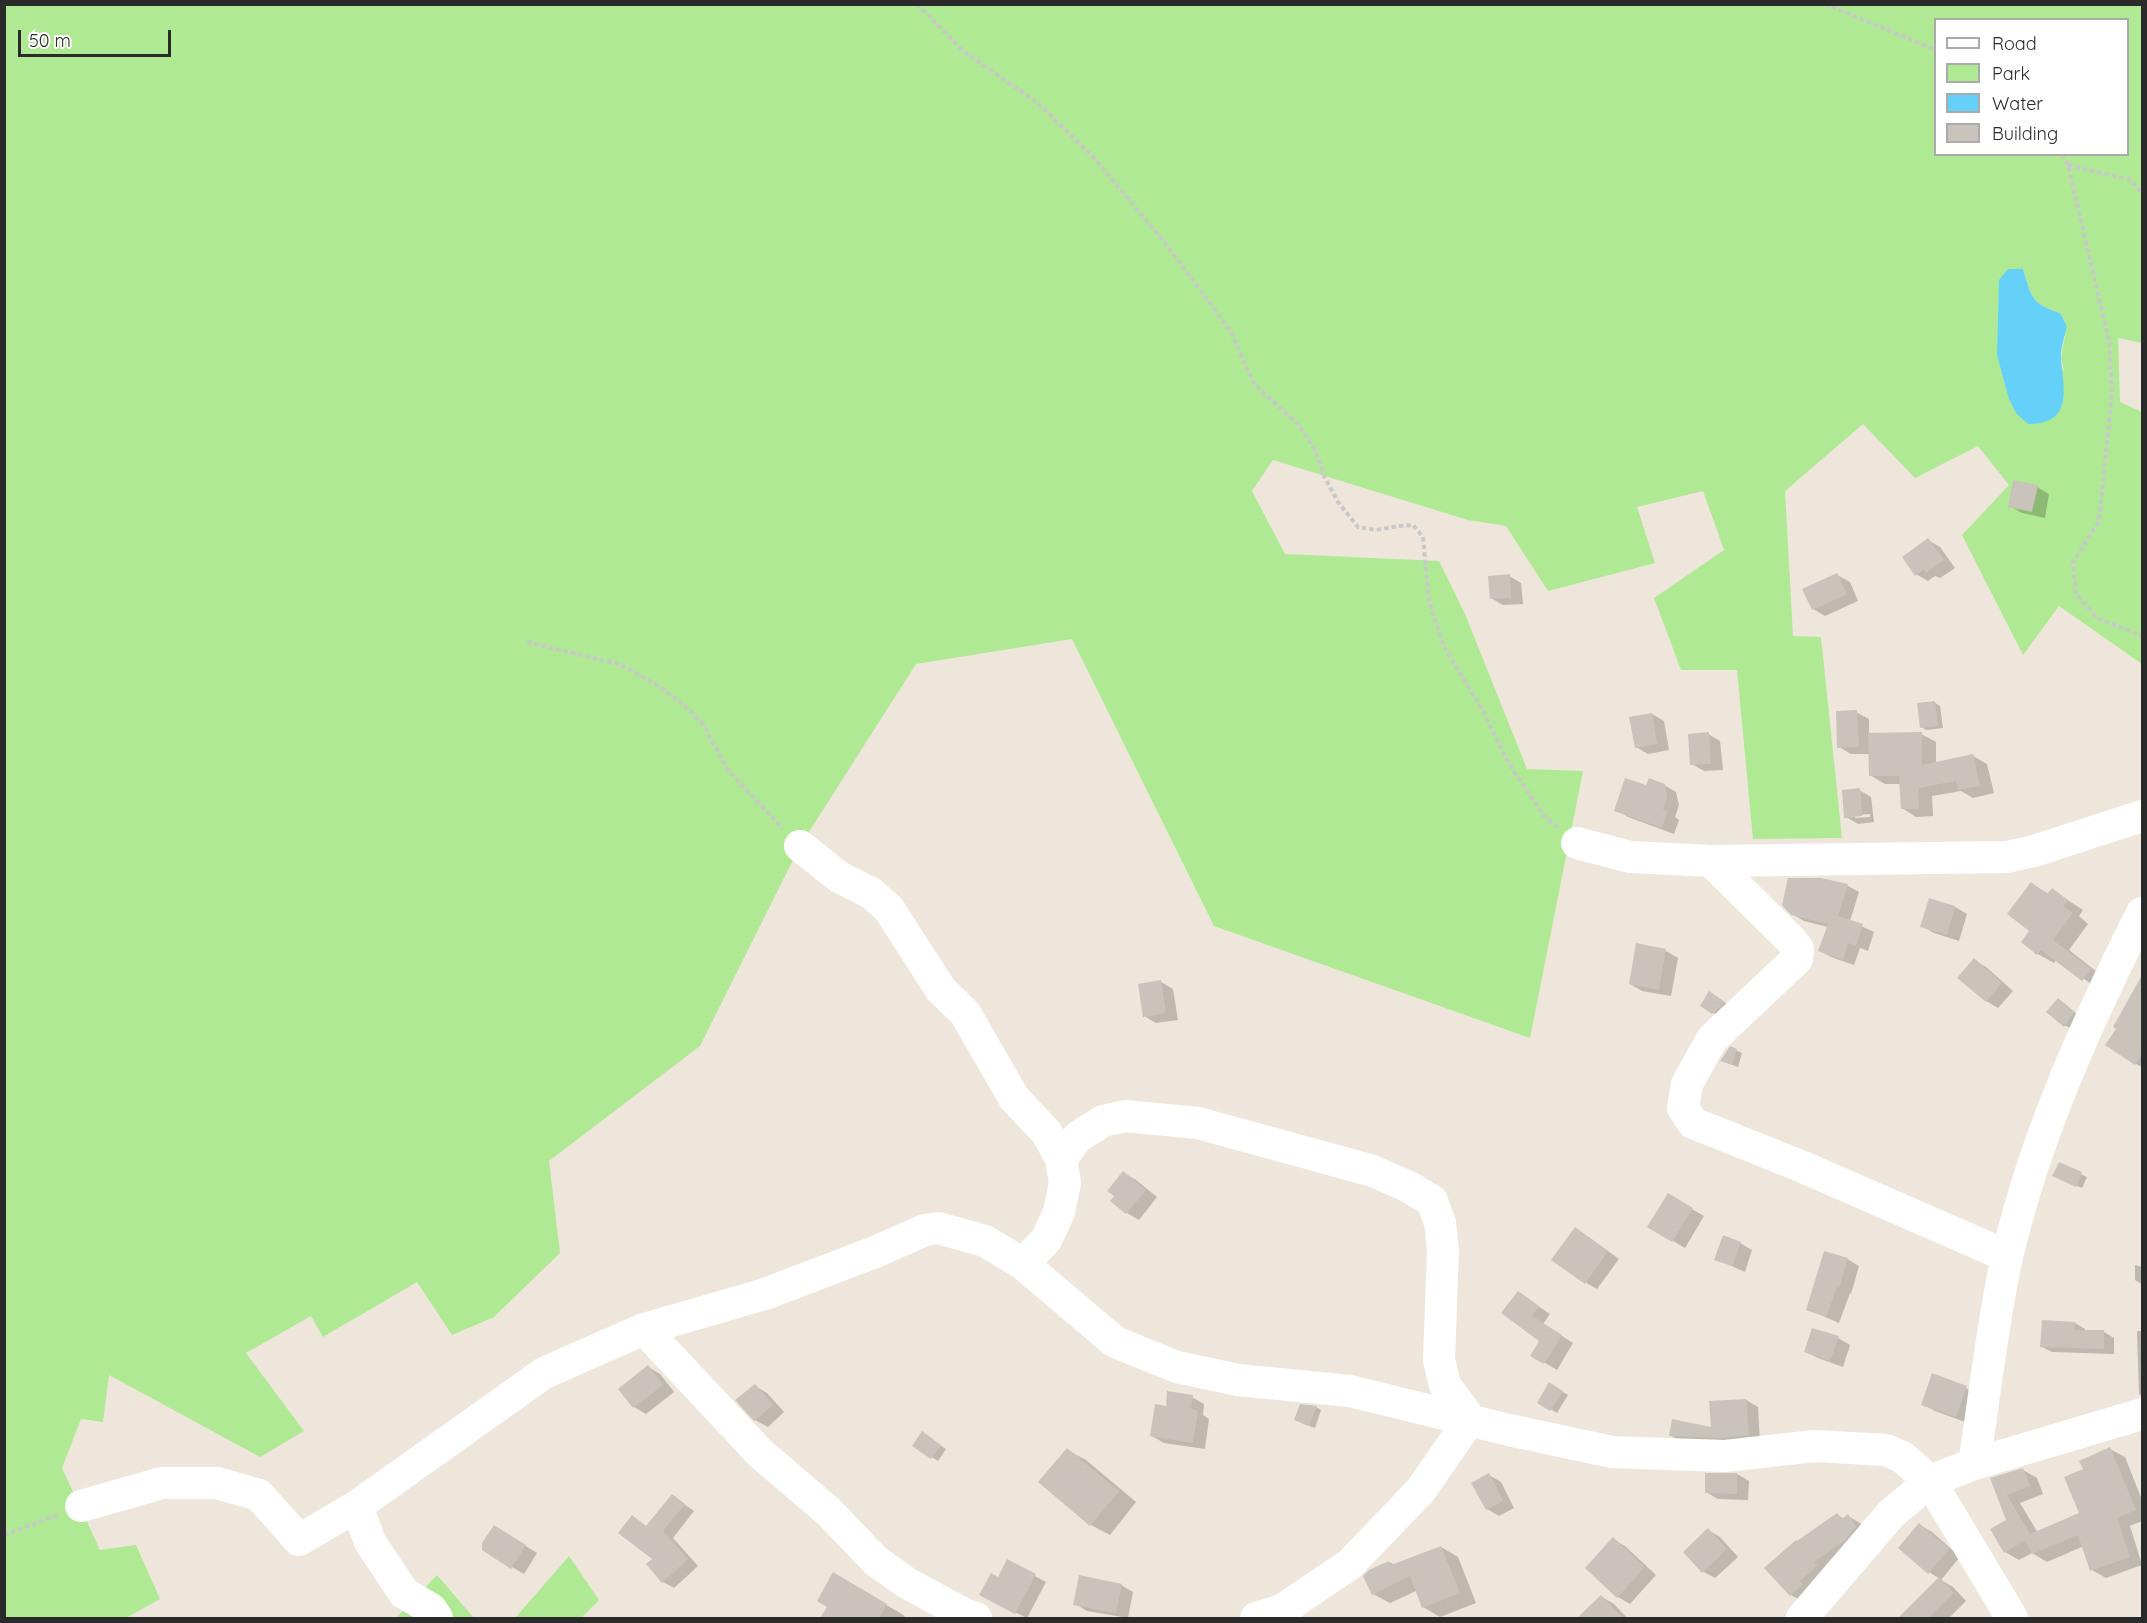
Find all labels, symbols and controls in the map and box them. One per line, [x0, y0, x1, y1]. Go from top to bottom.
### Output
scale bar [21, 18, 174, 56]
legend [1934, 18, 2129, 156]
text: 50 m [29, 29, 71, 52]
text: Road [1992, 32, 2037, 55]
text: Park [1992, 62, 2030, 85]
text: Water [1992, 92, 2043, 115]
text: Building [1992, 122, 2058, 145]

